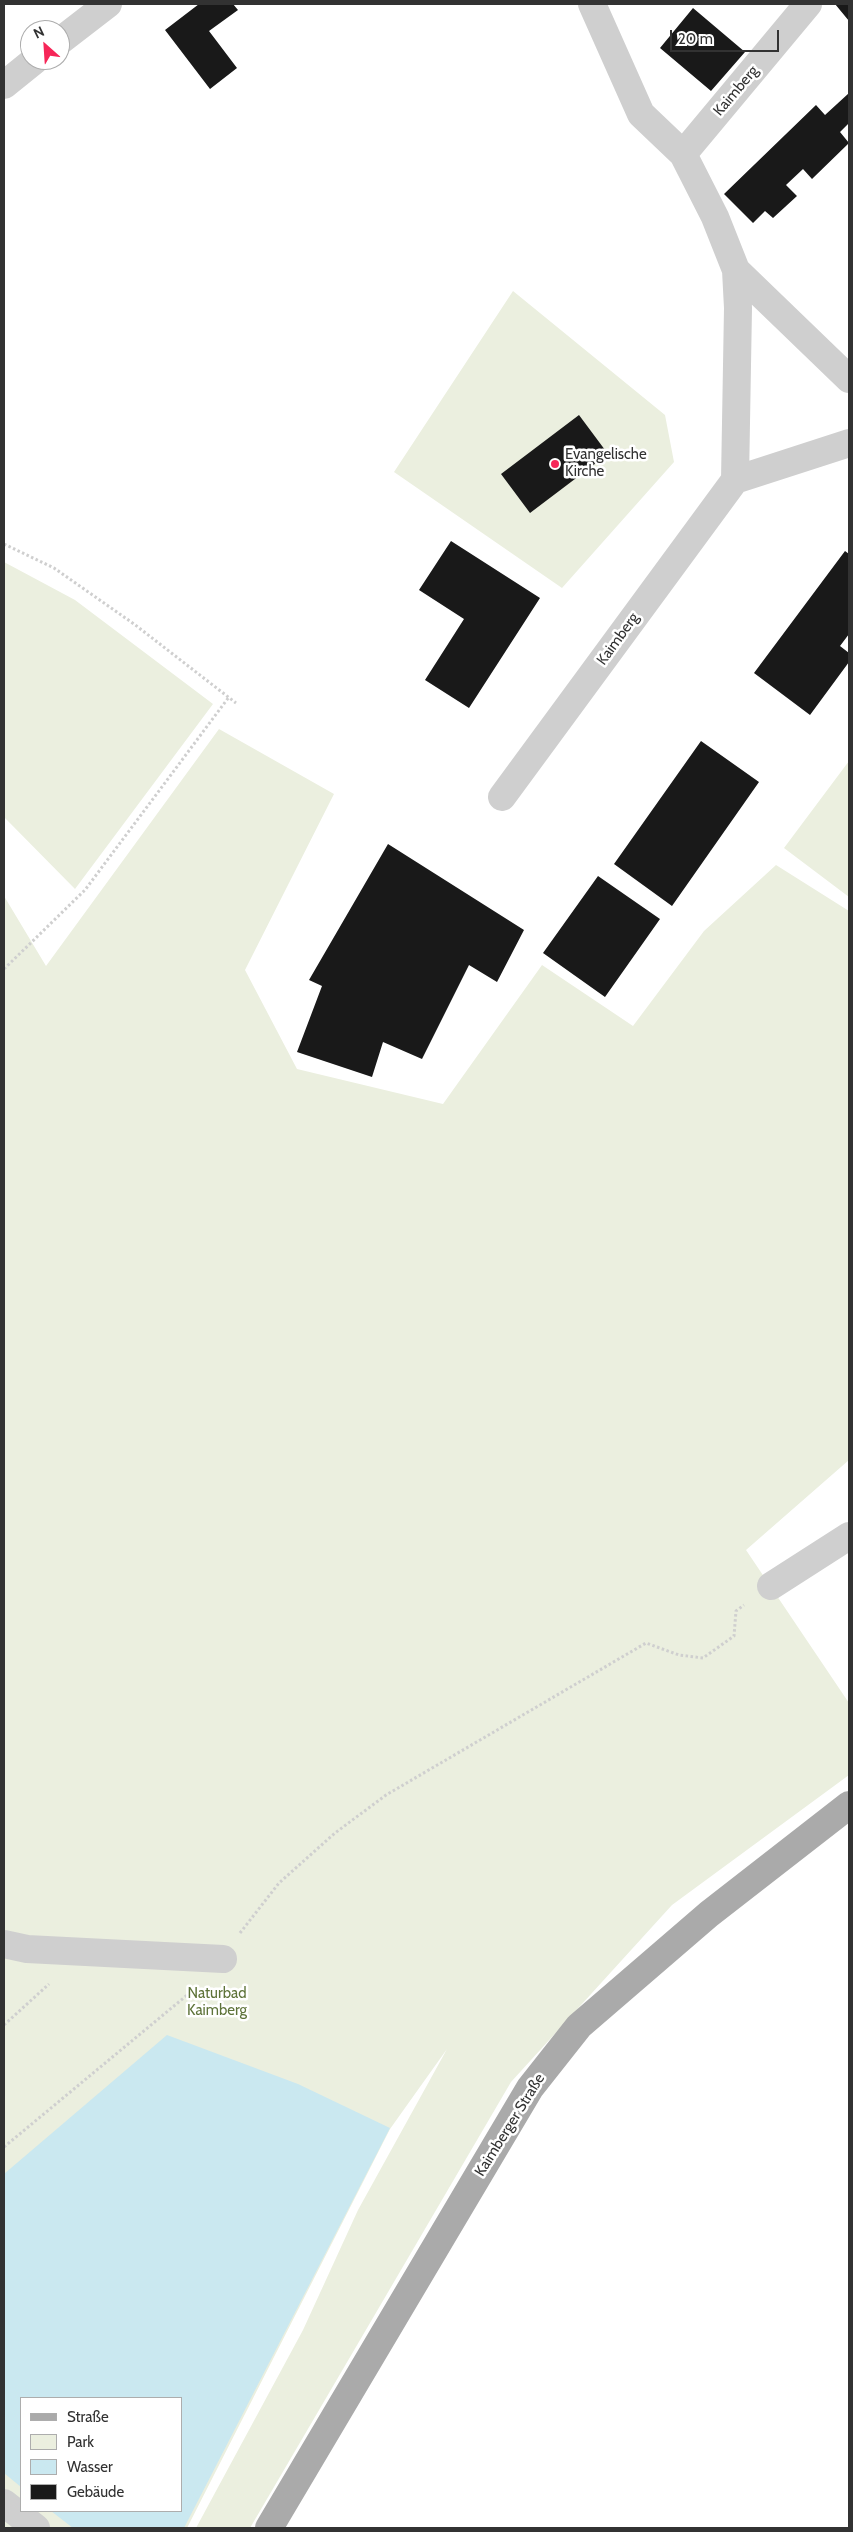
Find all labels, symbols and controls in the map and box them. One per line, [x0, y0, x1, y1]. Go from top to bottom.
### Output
north arrow [20, 20, 70, 70]
scale bar [673, 20, 782, 52]
text: N [30, 22, 47, 43]
text: 20 m [678, 30, 713, 48]
street label: Kaimberg [710, 62, 762, 120]
place label: Evangelische Kirche [565, 446, 647, 481]
marker: Evangelische Kirche [549, 458, 561, 470]
street label: Kaimberg [593, 609, 643, 669]
park label: Naturbad Kaimberg [187, 1985, 247, 2020]
street label: Kaimberger Straße [471, 2070, 549, 2180]
legend [20, 2397, 182, 2512]
text: Straße [67, 2408, 109, 2426]
text: Park [67, 2433, 94, 2451]
text: Wasser [67, 2458, 113, 2476]
text: Gebäude [67, 2483, 124, 2501]

